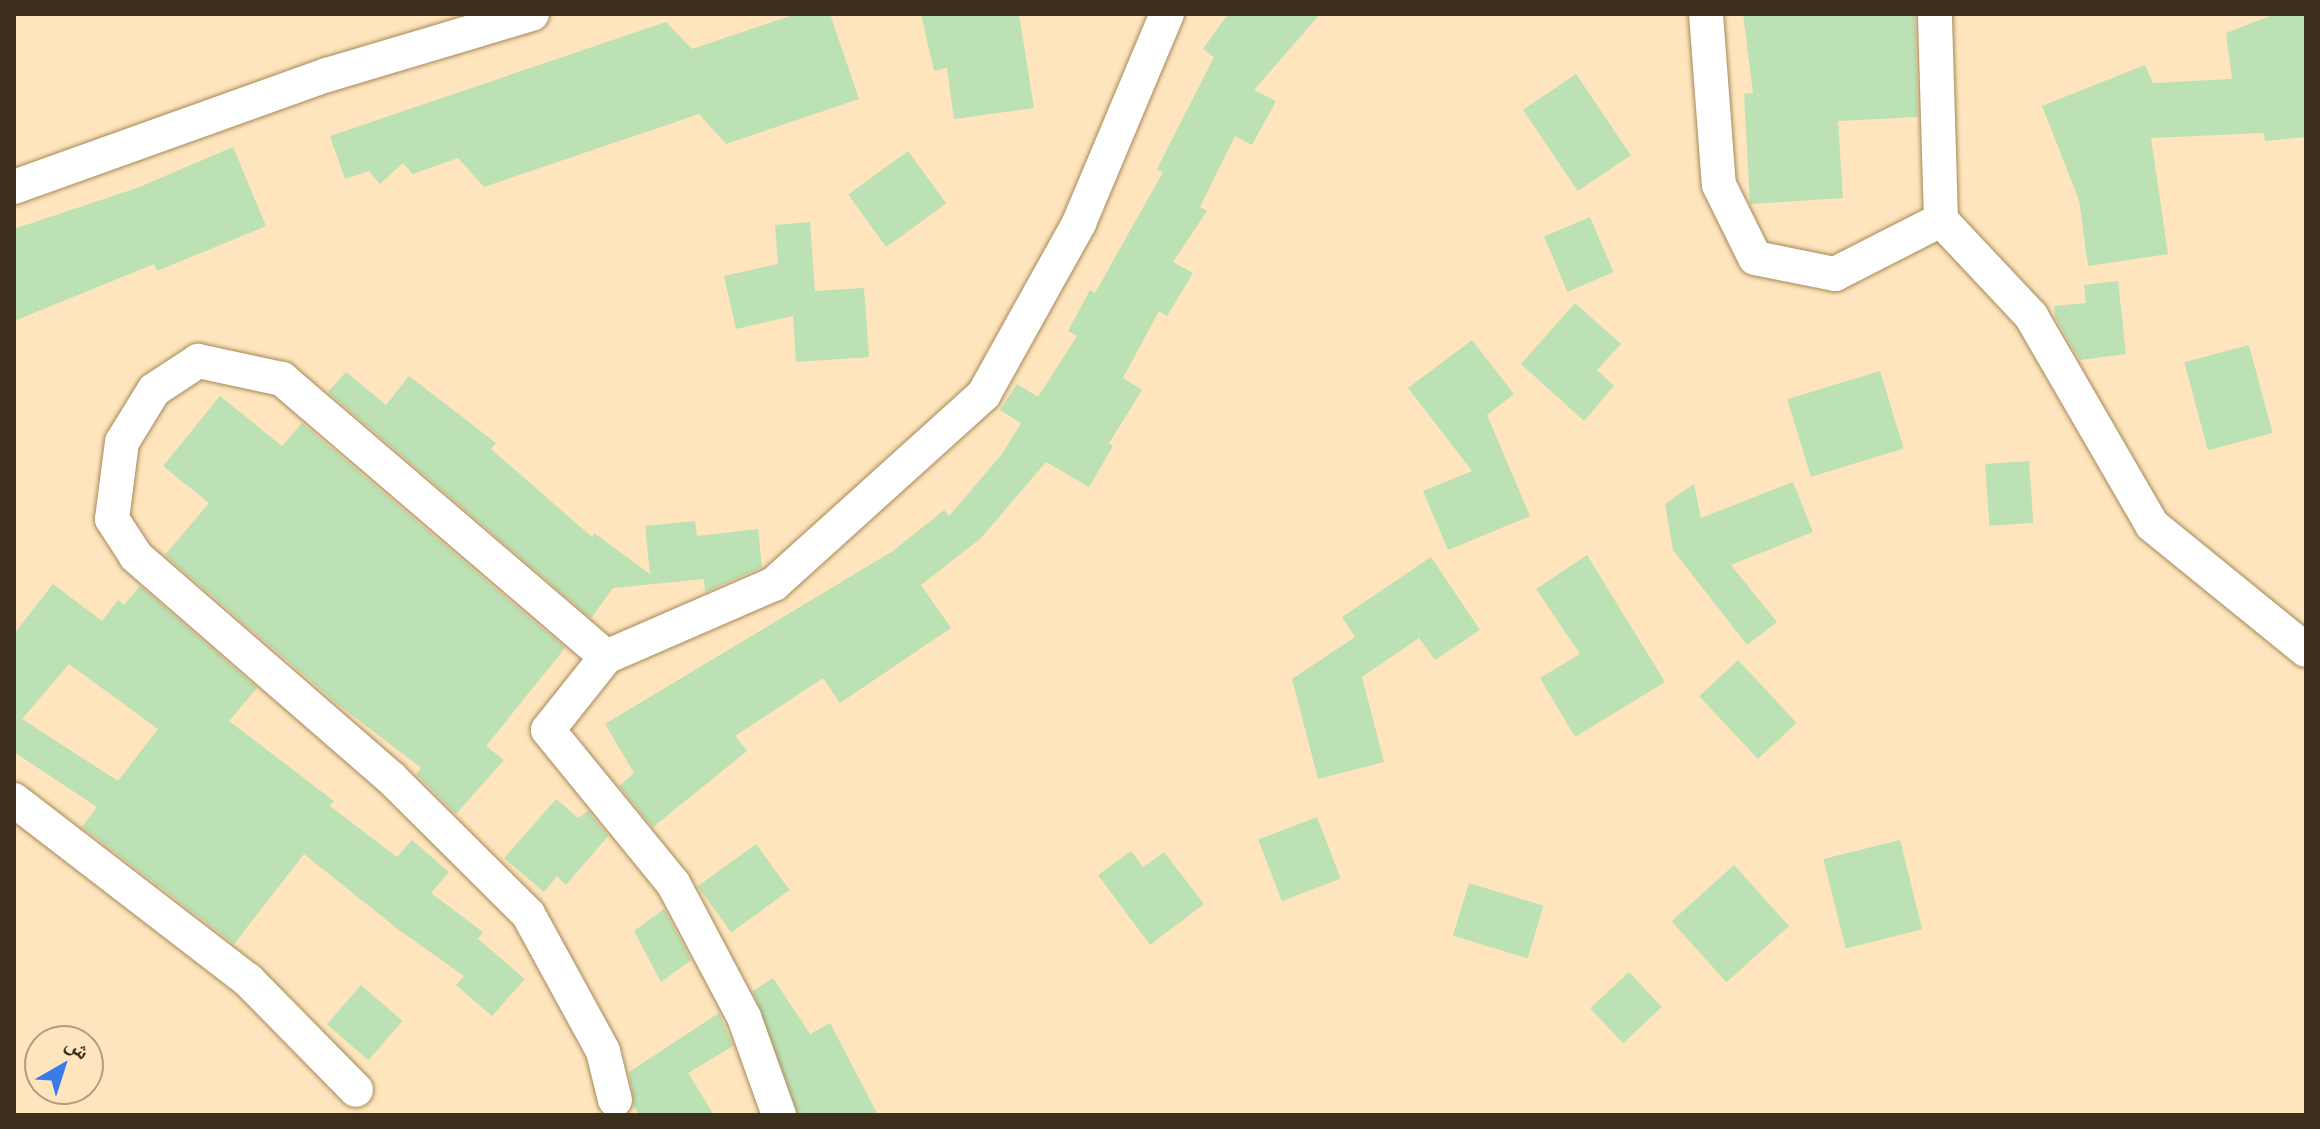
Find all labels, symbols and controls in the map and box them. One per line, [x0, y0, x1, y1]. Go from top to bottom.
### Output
north arrow [24, 1025, 104, 1105]
text: ش [61, 1030, 96, 1065]

